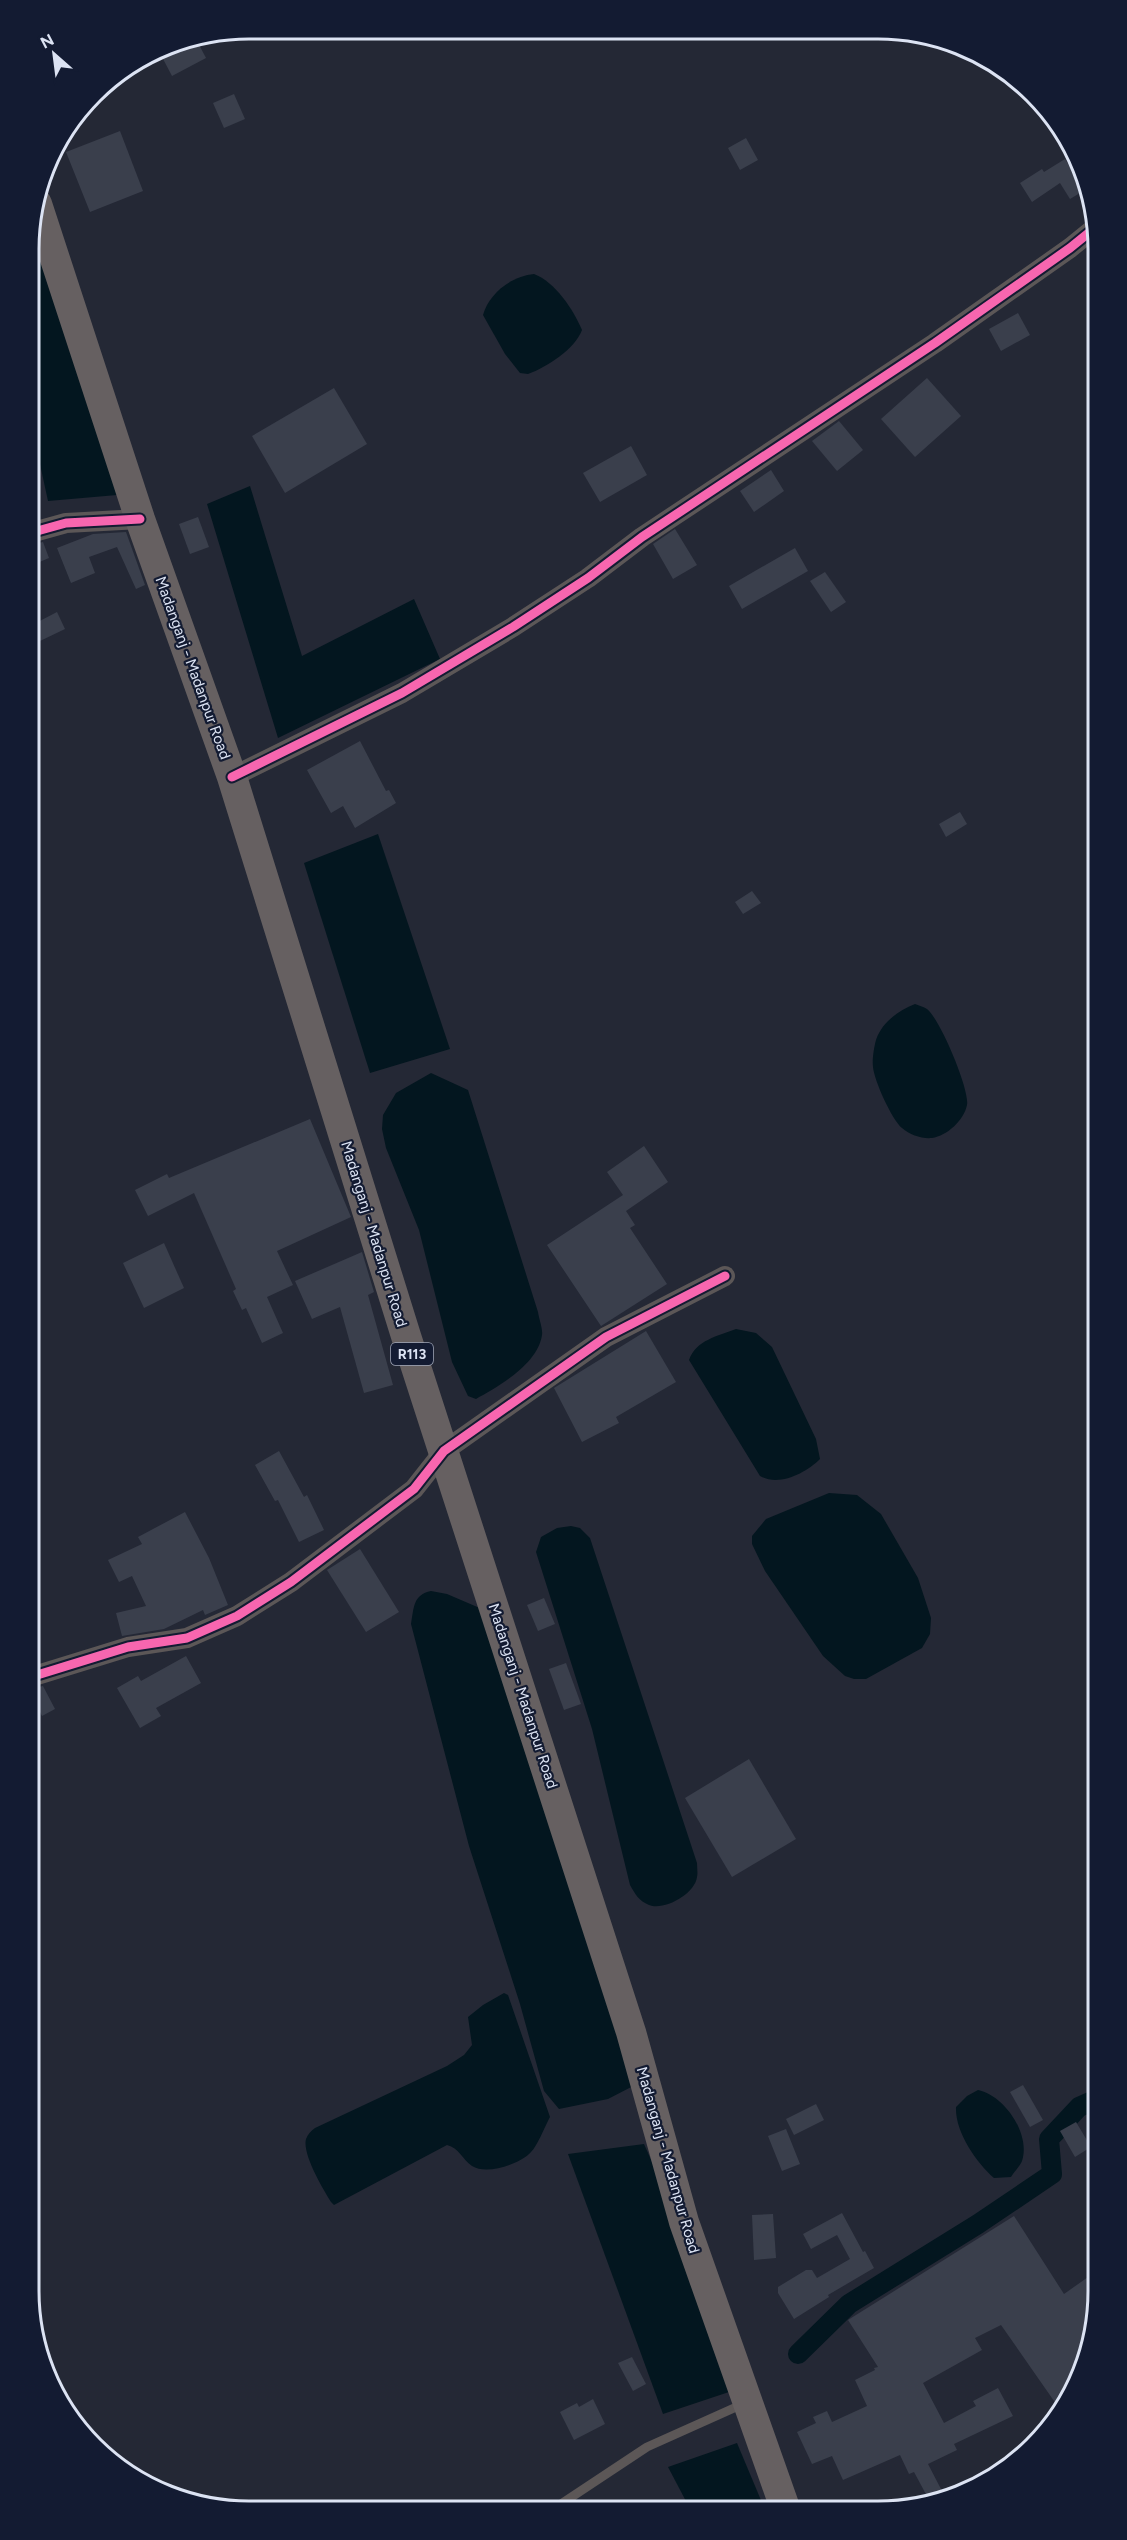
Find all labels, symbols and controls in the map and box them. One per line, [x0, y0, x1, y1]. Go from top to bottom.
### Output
north arrow [24, 24, 84, 84]
text: N [37, 30, 57, 52]
street label: Madanganj - Madanpur Road [151, 574, 235, 762]
street label: Madanganj - Madanpur Road [337, 1139, 411, 1329]
road number: R113 [391, 1343, 433, 1365]
street label: Madanganj - Madanpur Road [485, 1601, 561, 1791]
street label: Madanganj - Madanpur Road [633, 2065, 703, 2255]

